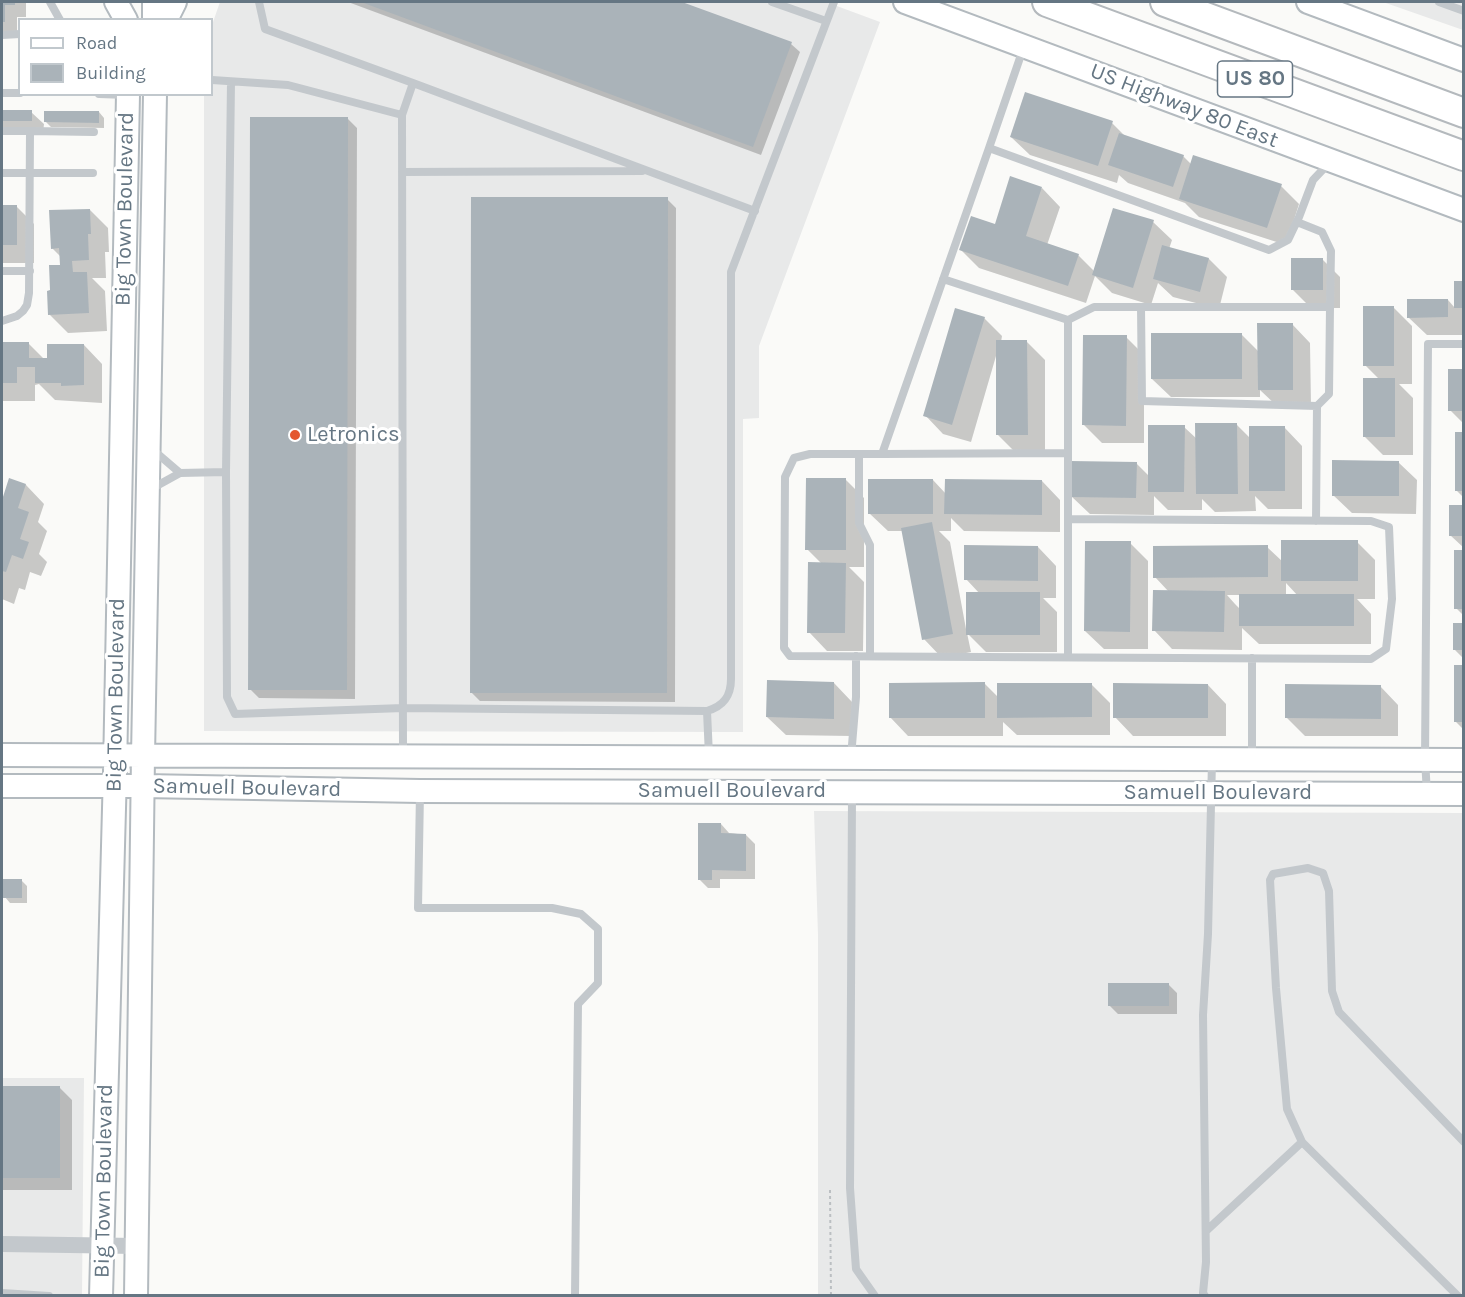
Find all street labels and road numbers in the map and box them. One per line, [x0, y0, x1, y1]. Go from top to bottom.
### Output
street label: US Highway 80 East [1086, 58, 1282, 154]
road number: US 80 [1218, 61, 1292, 97]
street label: Big Town Boulevard [110, 112, 140, 306]
street label: Big Town Boulevard [101, 598, 131, 792]
street label: Samuell Boulevard [152, 773, 342, 803]
street label: Samuell Boulevard [638, 778, 826, 804]
street label: Samuell Boulevard [1124, 780, 1312, 806]
street label: Big Town Boulevard [89, 1084, 119, 1278]

